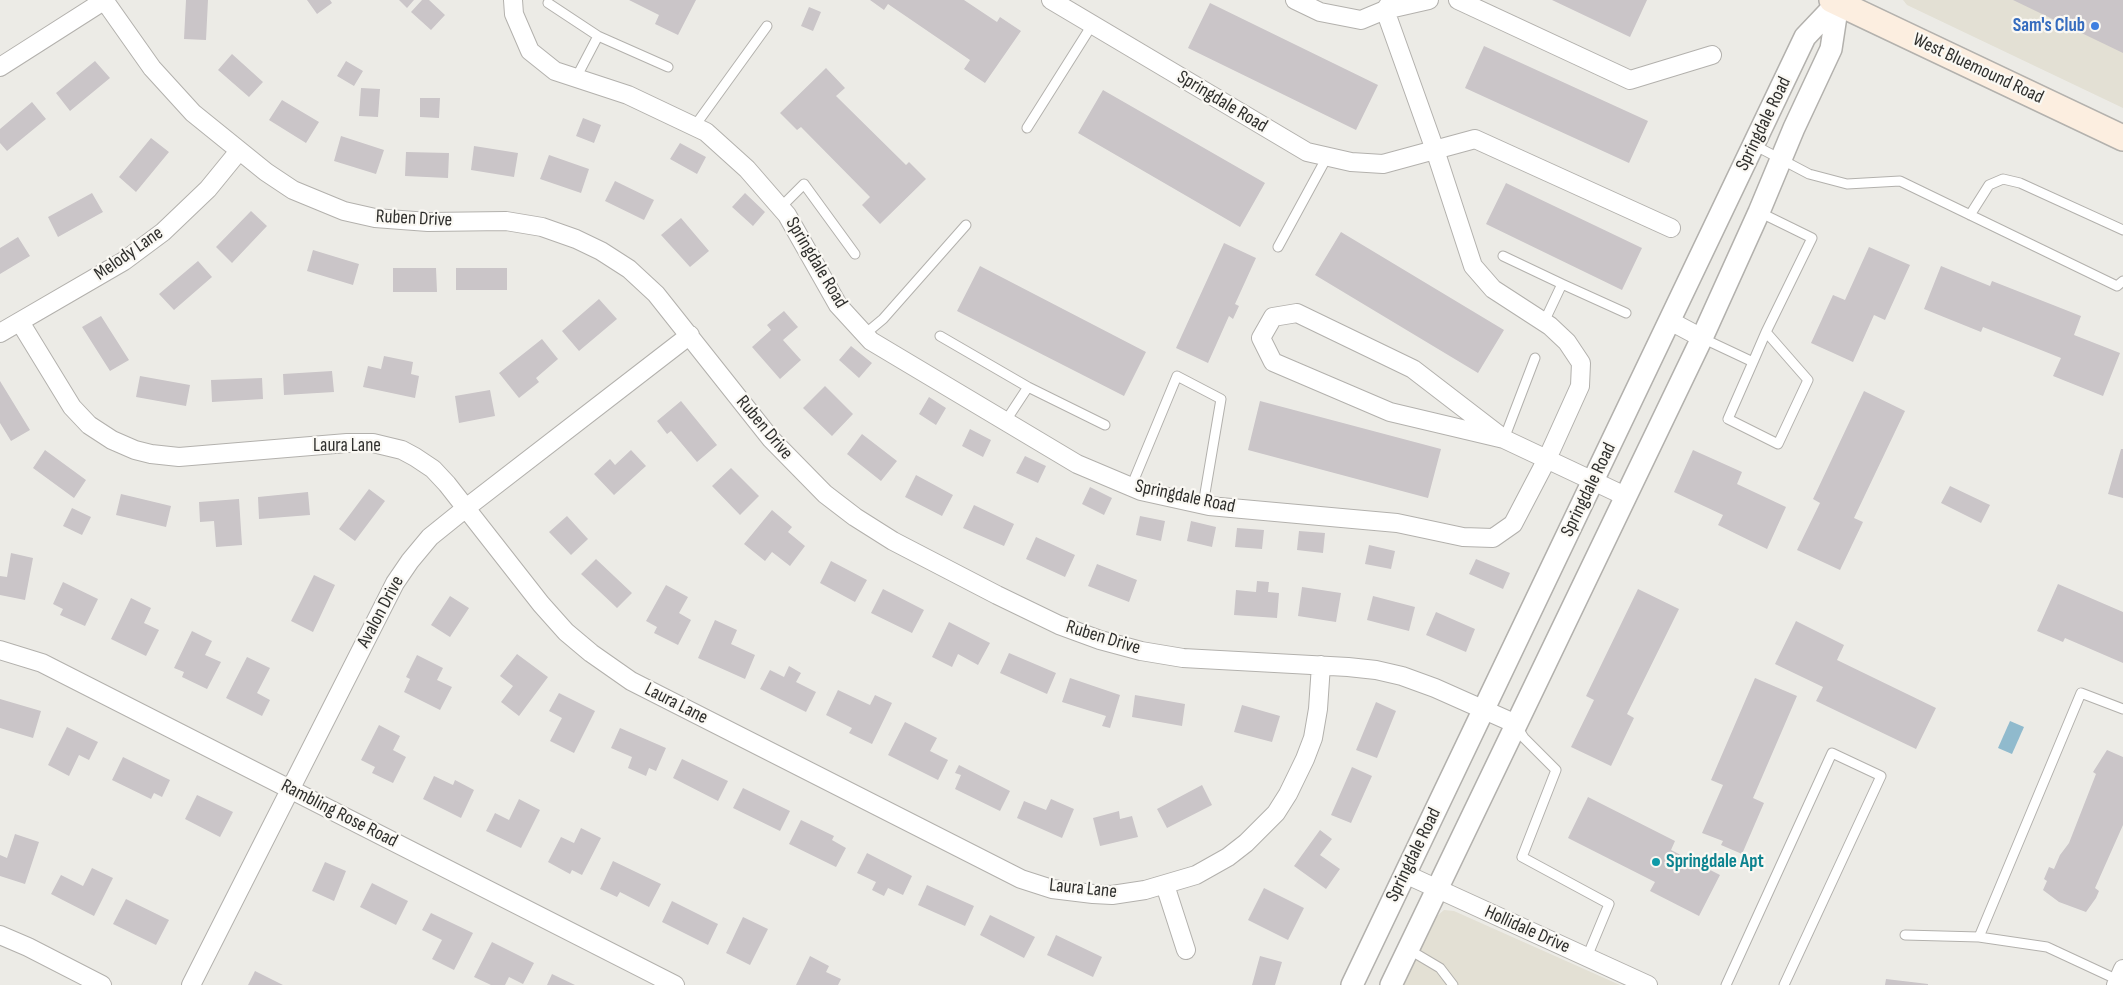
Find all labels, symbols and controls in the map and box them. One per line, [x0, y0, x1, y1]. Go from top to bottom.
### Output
place label: Sam's Club [2013, 15, 2085, 37]
marker: Sam's Club [2089, 20, 2101, 32]
street label: West Bluemound Road [1909, 29, 2047, 109]
street label: Springdale Road [1173, 66, 1271, 138]
street label: Springdale Road [1731, 73, 1797, 175]
street label: Ruben Drive [375, 206, 453, 232]
street label: Springdale Road [780, 214, 852, 312]
street label: Melody Lane [90, 222, 168, 286]
street label: Ruben Drive [731, 391, 797, 465]
street label: Laura Lane [313, 435, 381, 457]
street label: Springdale Road [1556, 439, 1622, 541]
street label: Springdale Road [1133, 475, 1237, 519]
street label: Avalon Drive [353, 572, 409, 652]
street label: Ruben Drive [1063, 616, 1143, 660]
street label: Laura Lane [641, 678, 711, 730]
street label: Rambling Rose Road [277, 775, 401, 853]
street label: Springdale Road [1381, 804, 1447, 906]
place label: Springdale Apt [1666, 851, 1764, 873]
marker: Springdale Apt [1650, 856, 1662, 868]
street label: Laura Lane [1048, 874, 1118, 904]
street label: Hollidale Drive [1481, 901, 1573, 959]

